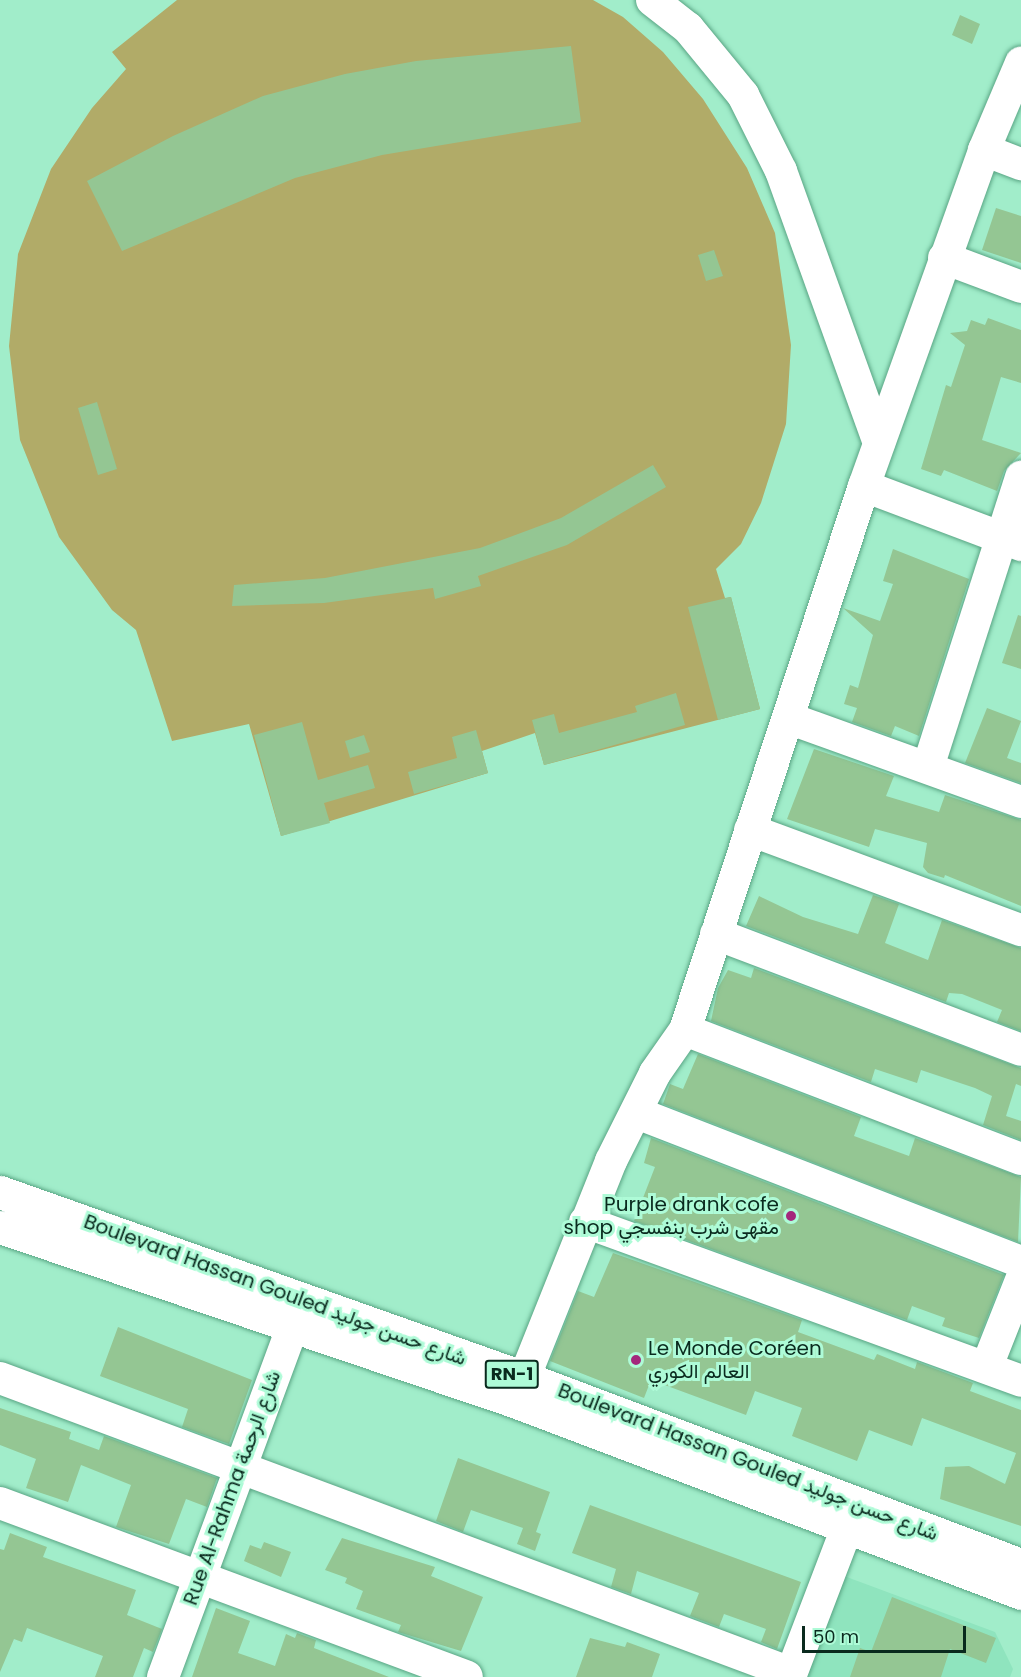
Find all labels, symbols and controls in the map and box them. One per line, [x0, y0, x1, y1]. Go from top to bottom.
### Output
place label: Purple drank cofe shop مقهى شرب بنفسجي [564, 1192, 779, 1239]
street label: Boulevard Hassan Gouled شارع حسن جوليد [81, 1209, 469, 1371]
marker: Purple drank cofe shop مقهى شرب بنفسجي [784, 1209, 798, 1223]
place label: Le Monde Coréen العالم الكوري [648, 1336, 822, 1383]
marker: Le Monde Coréen العالم الكوري [629, 1353, 643, 1367]
road number: RN-1 [484, 1359, 540, 1389]
street label: Rue Al-Rahma شارع الرحمة [178, 1368, 286, 1608]
street label: Boulevard Hassan Gouled شارع حسن جوليد [555, 1378, 941, 1546]
scale bar [805, 1614, 968, 1652]
text: 50 m [813, 1624, 859, 1649]

